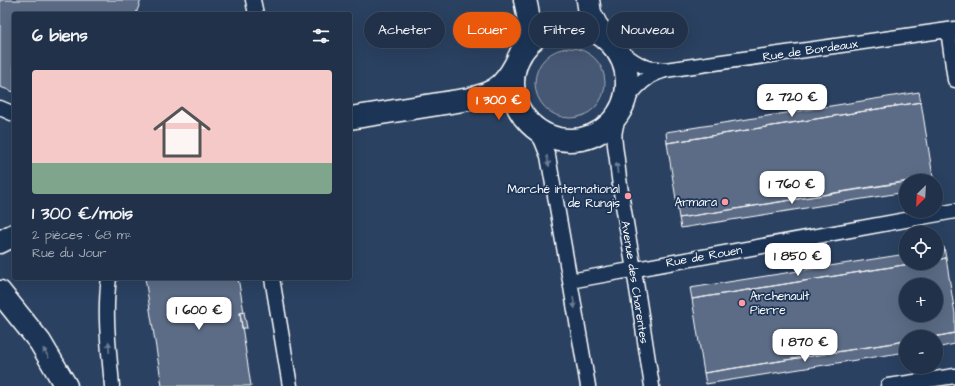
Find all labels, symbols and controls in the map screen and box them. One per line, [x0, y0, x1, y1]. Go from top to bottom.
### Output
chip: Acheter [364, 12, 445, 48]
chip: Louer [453, 12, 521, 48]
chip: Filtres [529, 12, 599, 48]
chip: Nouveau [607, 12, 688, 48]
text: 6 biens [32, 24, 88, 48]
icon: filters [310, 25, 332, 47]
street label: Rue de Bordeaux [761, 35, 859, 66]
pin: 2 720 € [755, 84, 829, 118]
pin: 1 300 € [462, 87, 536, 121]
text: 2 720 € [766, 88, 818, 106]
text: 1 300 € [476, 91, 522, 109]
icon: home [146, 96, 218, 168]
one-way arrow [546, 155, 552, 167]
one-way arrow [614, 162, 621, 174]
pin: 1 760 € [755, 171, 829, 205]
north arrow [899, 174, 943, 218]
map controls [899, 174, 943, 374]
text: 1 760 € [769, 175, 815, 193]
place label: Marché international de Rungis [507, 181, 620, 213]
marker: Marché international de Rungis [623, 191, 633, 201]
place label: Armara [675, 194, 717, 211]
marker: Armara [720, 197, 730, 207]
text: 1 300 €/mois [32, 202, 133, 226]
street label: Avenue des Charentes [616, 219, 653, 345]
text: 2 pièces · 68 m² [32, 226, 132, 244]
button: locate [899, 226, 943, 270]
street label: Rue de Rouen [665, 241, 744, 272]
pin: 1 850 € [761, 243, 835, 277]
text: Rue du Jour [32, 244, 107, 262]
text: 1 850 € [774, 247, 822, 265]
button: + [899, 278, 943, 322]
place label: Archenault Pierre [750, 288, 809, 319]
pin: 1 600 € [162, 297, 236, 331]
one-way arrow [571, 297, 577, 309]
marker: Archenault Pierre [737, 298, 747, 308]
text: 1 600 € [176, 301, 222, 319]
pin: 1 870 € [768, 329, 842, 363]
button: − [899, 330, 943, 374]
text: 1 870 € [781, 333, 829, 351]
one-way arrow [105, 341, 112, 353]
one-way arrow [43, 347, 50, 359]

